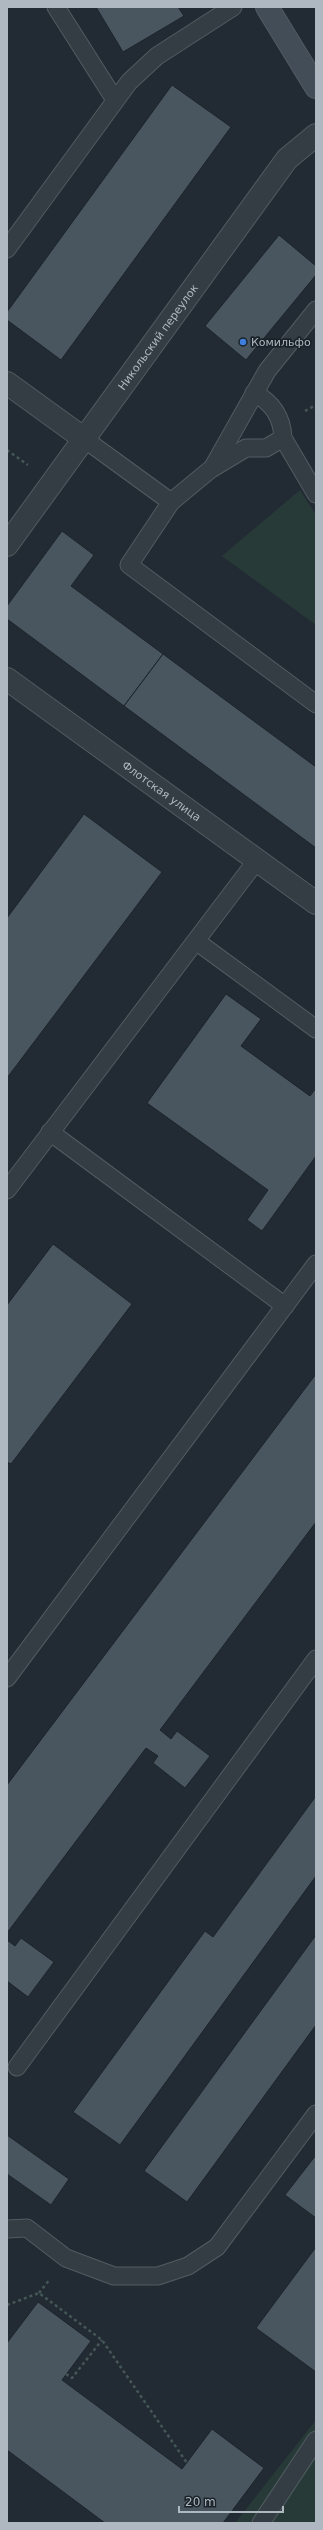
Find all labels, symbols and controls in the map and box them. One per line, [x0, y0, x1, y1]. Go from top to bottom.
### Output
street label: Никольский переулок [115, 281, 201, 392]
place label: Комильфо [251, 336, 311, 349]
marker: Комильфо [238, 337, 248, 347]
street label: Флотская улица [120, 758, 204, 824]
scale bar [179, 2488, 283, 2514]
text: 20 m [185, 2495, 216, 2509]

